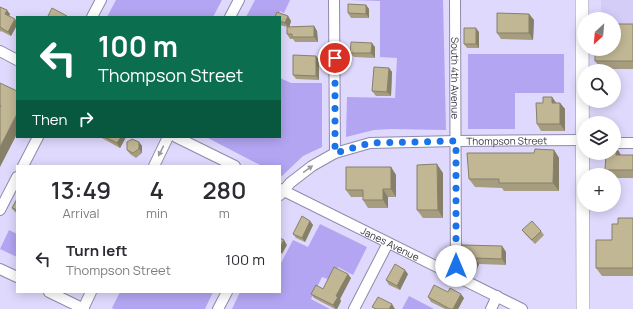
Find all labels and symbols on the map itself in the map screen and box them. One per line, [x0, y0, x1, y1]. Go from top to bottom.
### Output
north arrow [577, 12, 621, 56]
street label: South 4th Avenue [448, 37, 462, 119]
pin [318, 41, 352, 75]
street label: Thompson Street [466, 133, 547, 148]
one-way arrow [158, 146, 164, 157]
one-way arrow [302, 165, 313, 173]
street label: Janes Avenue [359, 223, 422, 264]
position arrow [435, 245, 477, 287]

